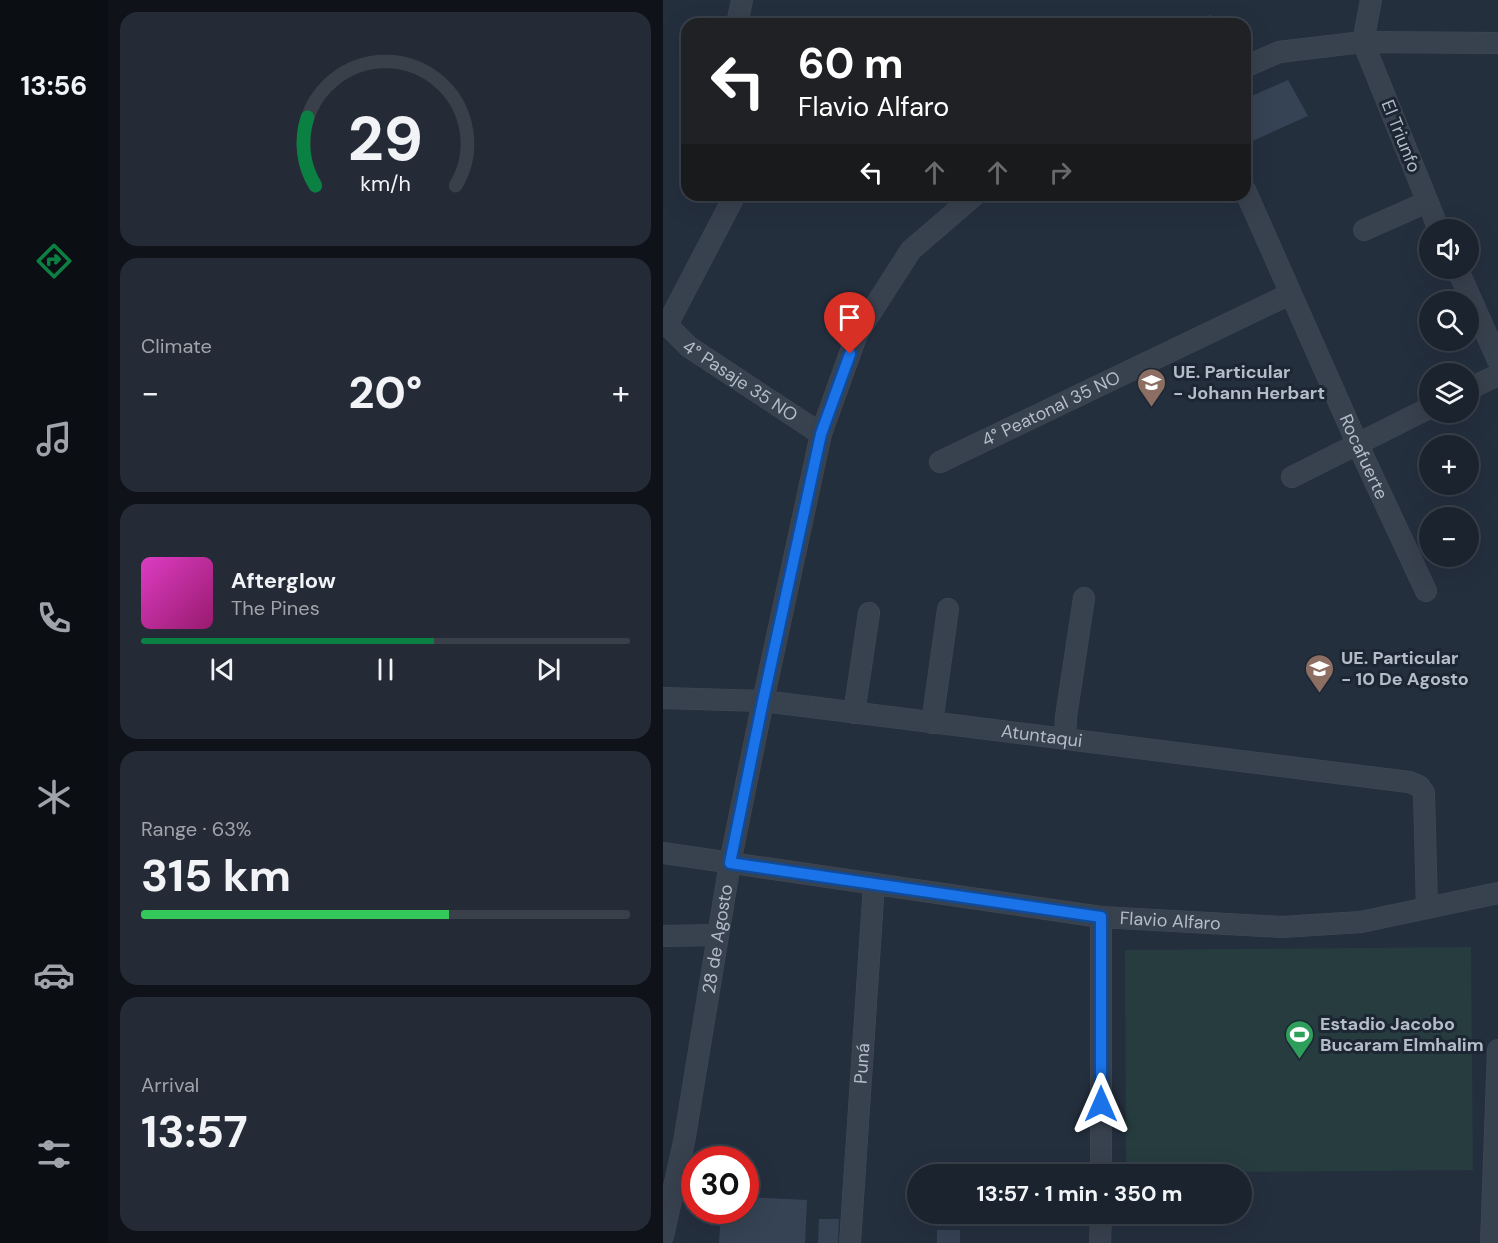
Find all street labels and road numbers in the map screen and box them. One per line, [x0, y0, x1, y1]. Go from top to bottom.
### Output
street label: El Triunfo [1376, 96, 1426, 176]
street label: 4° Pasaje 35 NO [678, 334, 802, 427]
street label: 4° Peatonal 35 NO [978, 365, 1124, 452]
street label: Rocafuerte [1334, 410, 1394, 503]
street label: Atuntaqui [1000, 719, 1084, 753]
street label: 28 de Agosto [697, 883, 738, 996]
street label: Flavio Alfaro [1119, 906, 1221, 936]
street label: Puná [849, 1042, 875, 1085]

